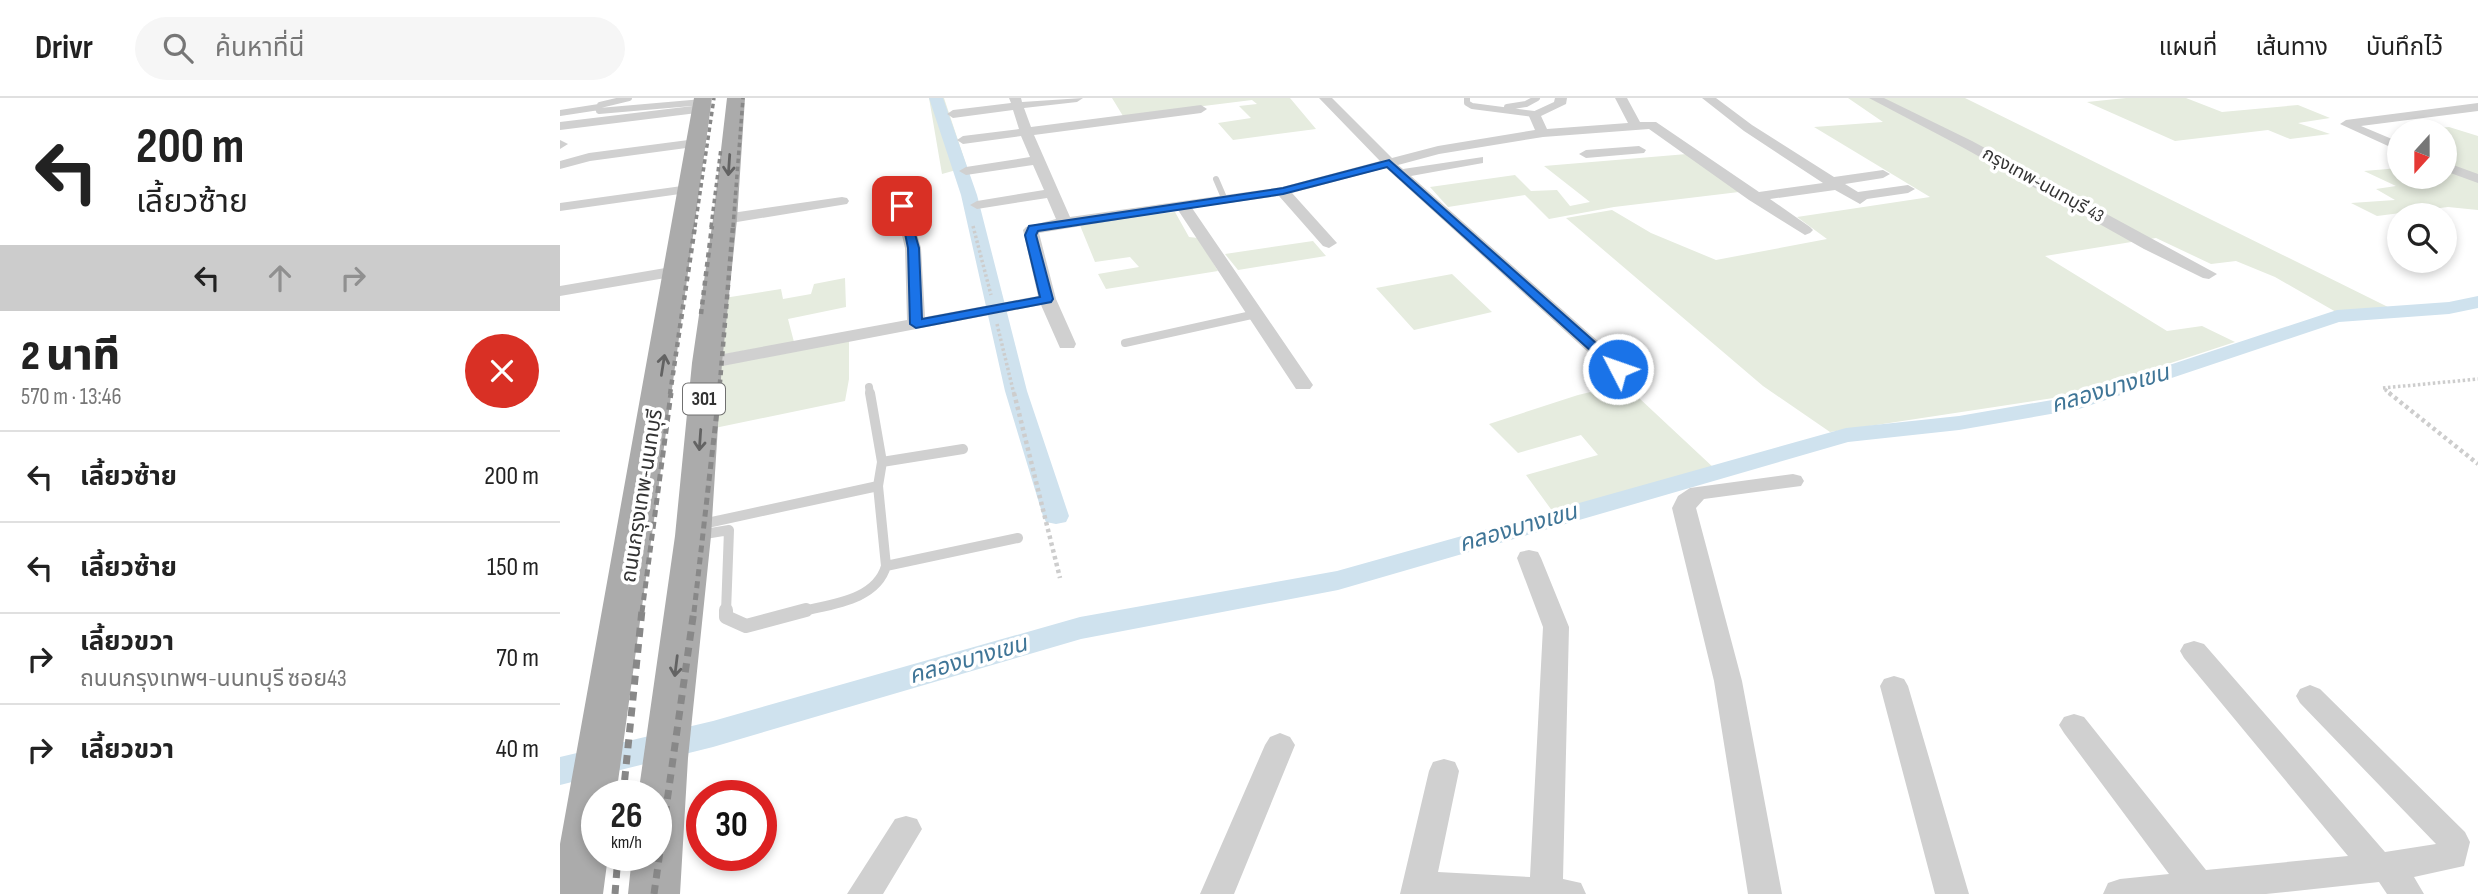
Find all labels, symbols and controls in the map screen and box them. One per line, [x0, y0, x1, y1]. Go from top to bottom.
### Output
search box [135, 17, 625, 80]
text: Drivr [35, 28, 93, 68]
icon: search [159, 29, 197, 67]
text: ค้นหาที่นี่ [215, 33, 304, 64]
text: แผนที่ [2159, 33, 2217, 62]
text: เส้นทาง [2255, 33, 2328, 62]
text: บันทึกไว้ [2366, 33, 2443, 62]
text: 200 m [136, 118, 244, 177]
north arrow [2387, 119, 2457, 189]
map controls [2387, 119, 2457, 273]
icon: left [21, 126, 112, 217]
street label: กรุงเทพ-นนทบุรี 43 [1979, 143, 2107, 227]
one-way arrow [722, 154, 735, 176]
pin [872, 176, 932, 236]
text: เลี้ยวซ้าย [136, 183, 248, 222]
icon: arrive [883, 187, 921, 225]
button: search [2387, 203, 2457, 273]
icon: left [188, 259, 226, 297]
icon: ahead [261, 259, 299, 297]
icon: right [334, 259, 372, 297]
text: 2 นาที [21, 331, 120, 382]
position arrow [1581, 332, 1655, 406]
button: close [465, 334, 539, 408]
one-way arrow [656, 354, 669, 377]
water label: คลองบางเขน [2048, 358, 2174, 419]
text: 570 m · 13:46 [21, 383, 122, 411]
road number: 301 [683, 384, 725, 414]
street label: ถนนกรุงเทพ-นนทบุรี [616, 407, 668, 585]
one-way arrow [693, 429, 706, 451]
icon: left [21, 458, 59, 496]
text: 200 m [484, 461, 539, 492]
text: เลี้ยวซ้าย [80, 462, 177, 493]
water label: คลองบางเขน [1456, 497, 1582, 558]
icon: left [21, 549, 59, 587]
text: 150 m [487, 552, 539, 583]
text: เลี้ยวซ้าย [80, 553, 177, 584]
text: เลี้ยวขวา [80, 627, 174, 658]
water label: คลองบางเขน [906, 629, 1032, 690]
icon: right [21, 640, 59, 678]
text: 70 m [496, 643, 539, 674]
one-way arrow [669, 655, 682, 677]
text: ถนนกรุงเทพฯ-นนทบุรี ซอย43 [80, 665, 347, 693]
icon: right [21, 731, 59, 769]
text: 40 m [496, 734, 539, 765]
text: เลี้ยวขวา [80, 735, 174, 766]
speed limit sign: 30 [686, 780, 777, 871]
text: 26 [611, 795, 642, 838]
text: km/h [611, 832, 642, 853]

